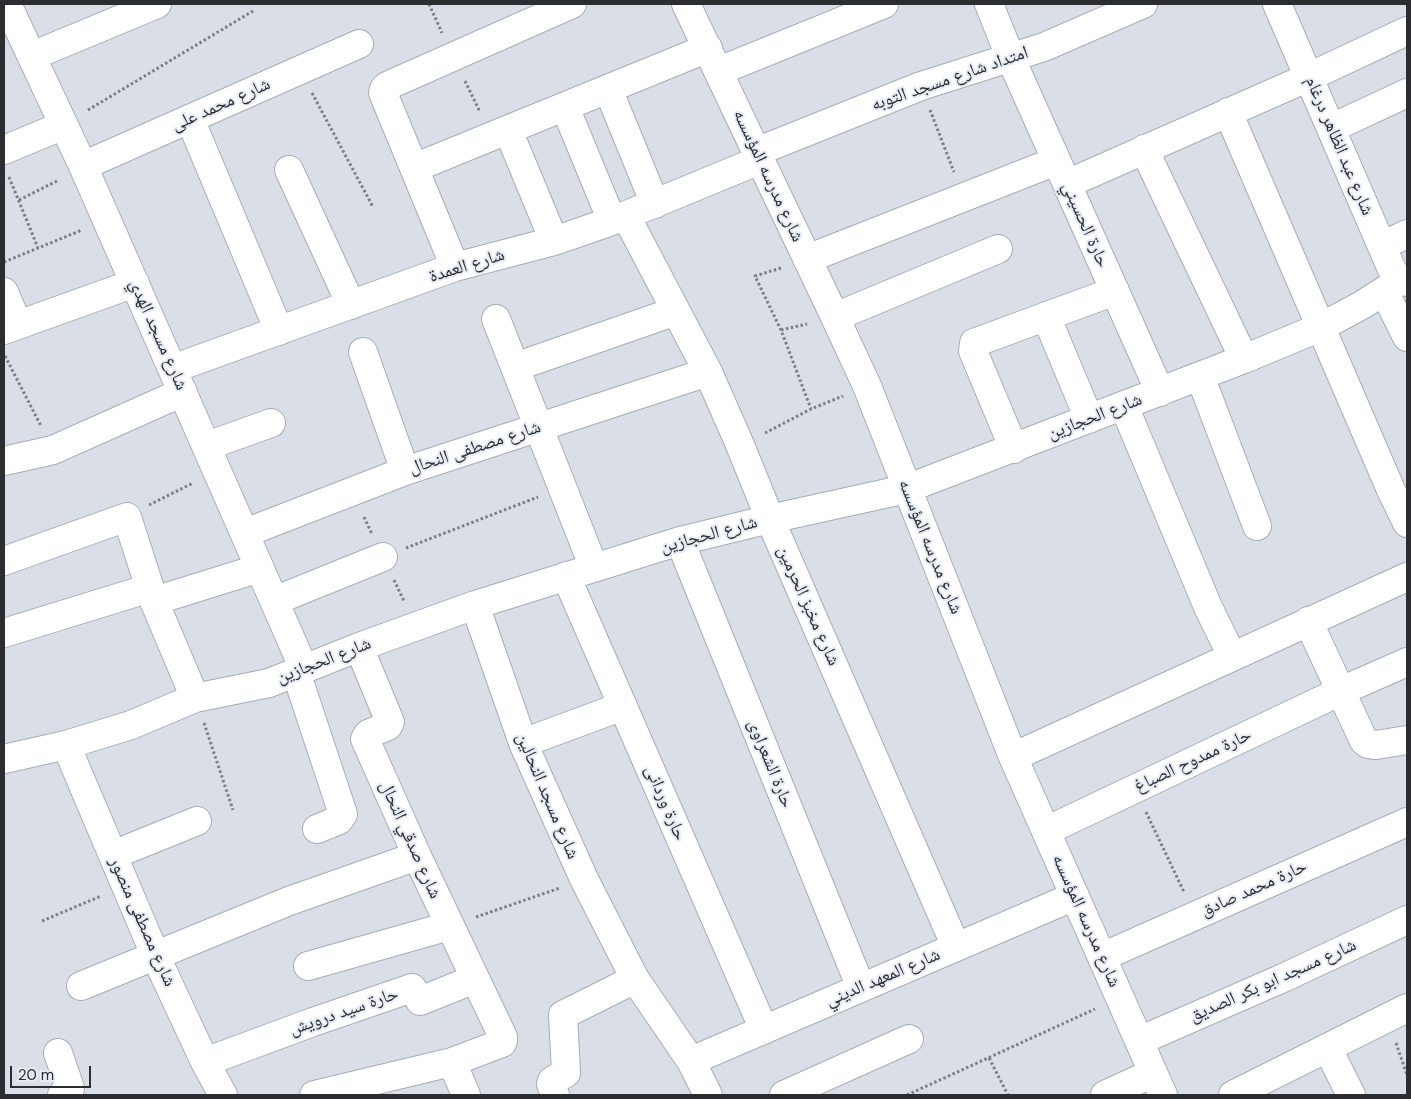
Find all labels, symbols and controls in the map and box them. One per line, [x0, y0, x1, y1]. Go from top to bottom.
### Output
street label: امتداد شارع مسجد التوبه [869, 42, 1031, 116]
street label: شارع عبد الظاهر درغام [1300, 73, 1378, 219]
street label: شارع محمد على [168, 74, 274, 136]
street label: شارع مدرسه المؤسسه [728, 106, 808, 246]
street label: حارة الحسيني [1057, 179, 1113, 271]
street label: شارع العمدة [427, 244, 507, 288]
street label: شارع مسجد الهدي [124, 276, 192, 394]
street label: شارع الحجازين [1045, 389, 1145, 445]
street label: شارع مصطفى النحال [406, 417, 544, 479]
street label: شارع مدرسه المؤسسه [893, 477, 967, 617]
street label: شارع الحجازين [658, 512, 760, 558]
street label: شارع مخبز الحرمين [772, 543, 844, 669]
street label: شارع الحجازين [274, 633, 374, 689]
street label: حارة الشعراوى [742, 717, 798, 811]
street label: حارة ممدوح الصباغ [1131, 724, 1255, 798]
street label: شارع مسجد النحالين [511, 730, 583, 862]
street label: حارة وردانى [640, 762, 690, 844]
street label: شارع صدقي النحال [374, 778, 446, 902]
street label: شارع مدرسه المؤسسه [1047, 851, 1125, 991]
street label: شارع مصطفى منصور [104, 854, 180, 990]
street label: حارة محمد صادق [1198, 856, 1310, 922]
street label: شارع مسجد ابو بكر الصديق [1186, 934, 1360, 1028]
street label: شارع المعهد الديني [822, 944, 944, 1012]
street label: حارة سيد درويش [287, 983, 401, 1041]
scale bar [12, 1056, 94, 1088]
text: 20 m [18, 1065, 54, 1085]

